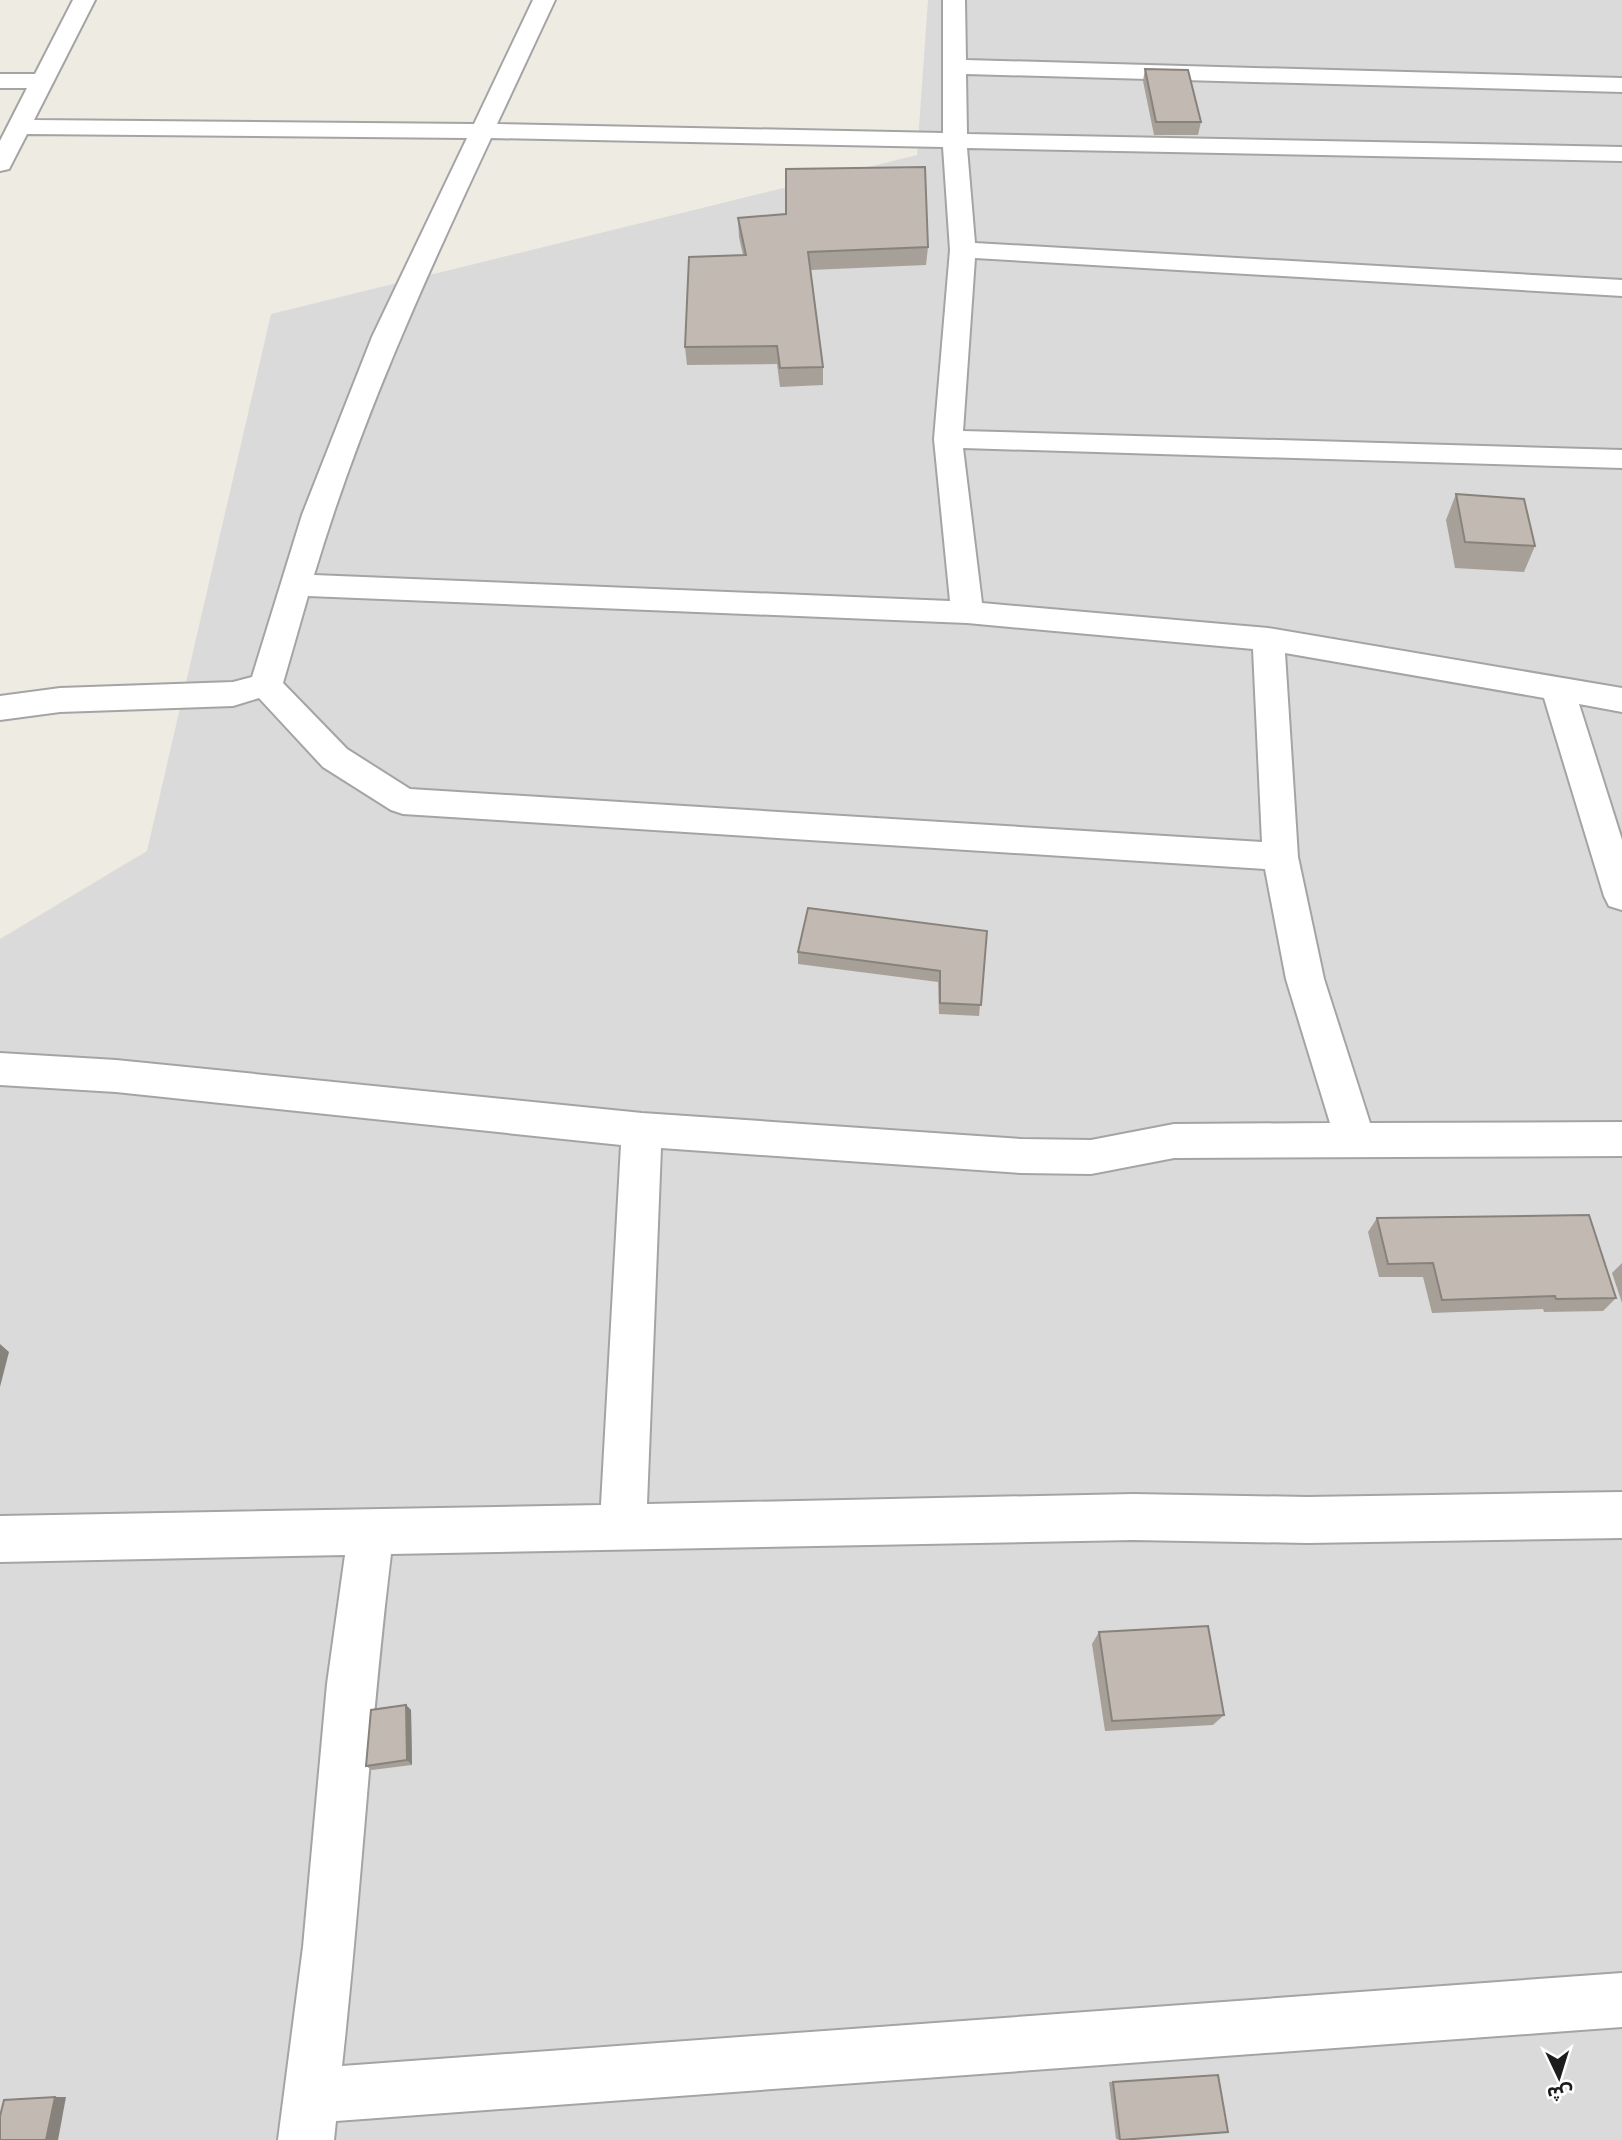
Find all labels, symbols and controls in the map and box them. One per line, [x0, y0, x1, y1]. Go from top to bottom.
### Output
north arrow [1524, 2042, 1594, 2112]
text: ش [1546, 2082, 1574, 2105]

